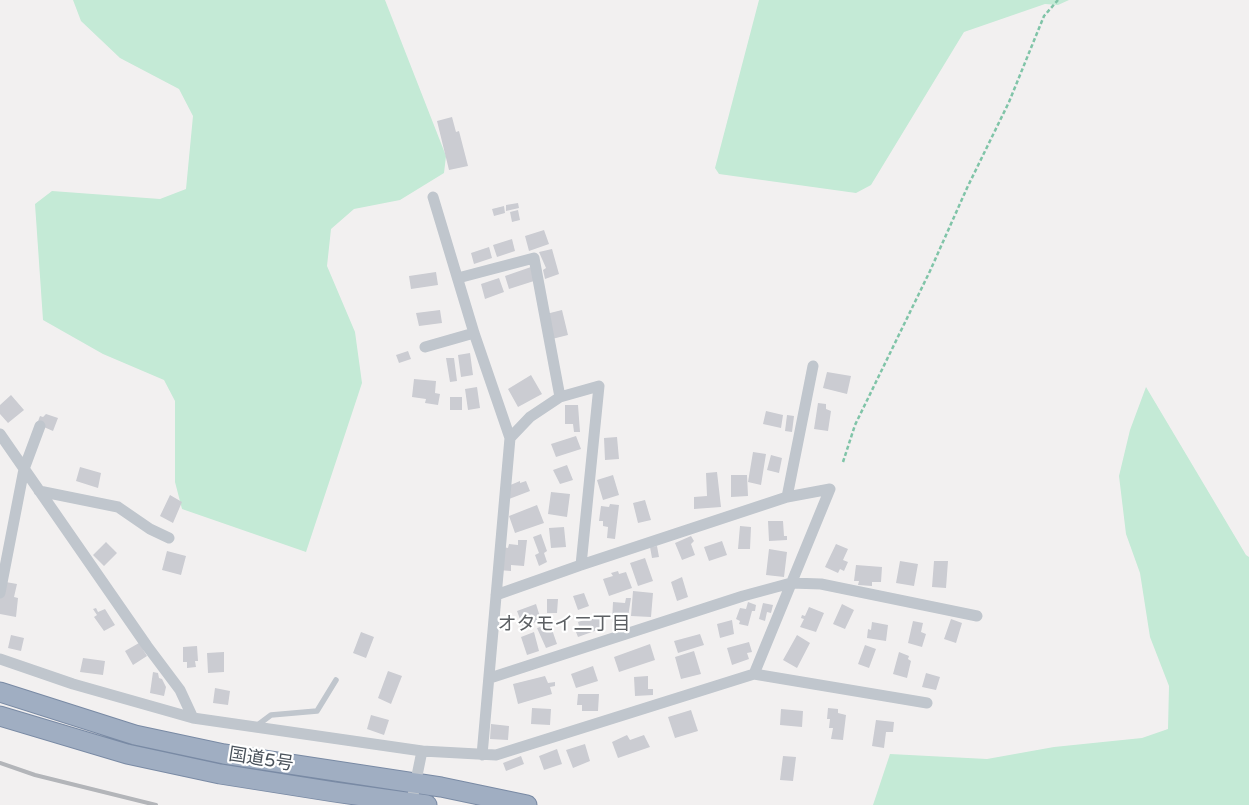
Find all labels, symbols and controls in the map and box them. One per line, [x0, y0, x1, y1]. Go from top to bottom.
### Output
district label: オタモイ二丁目 [498, 614, 630, 636]
street label: 国道5号 [227, 744, 295, 776]

